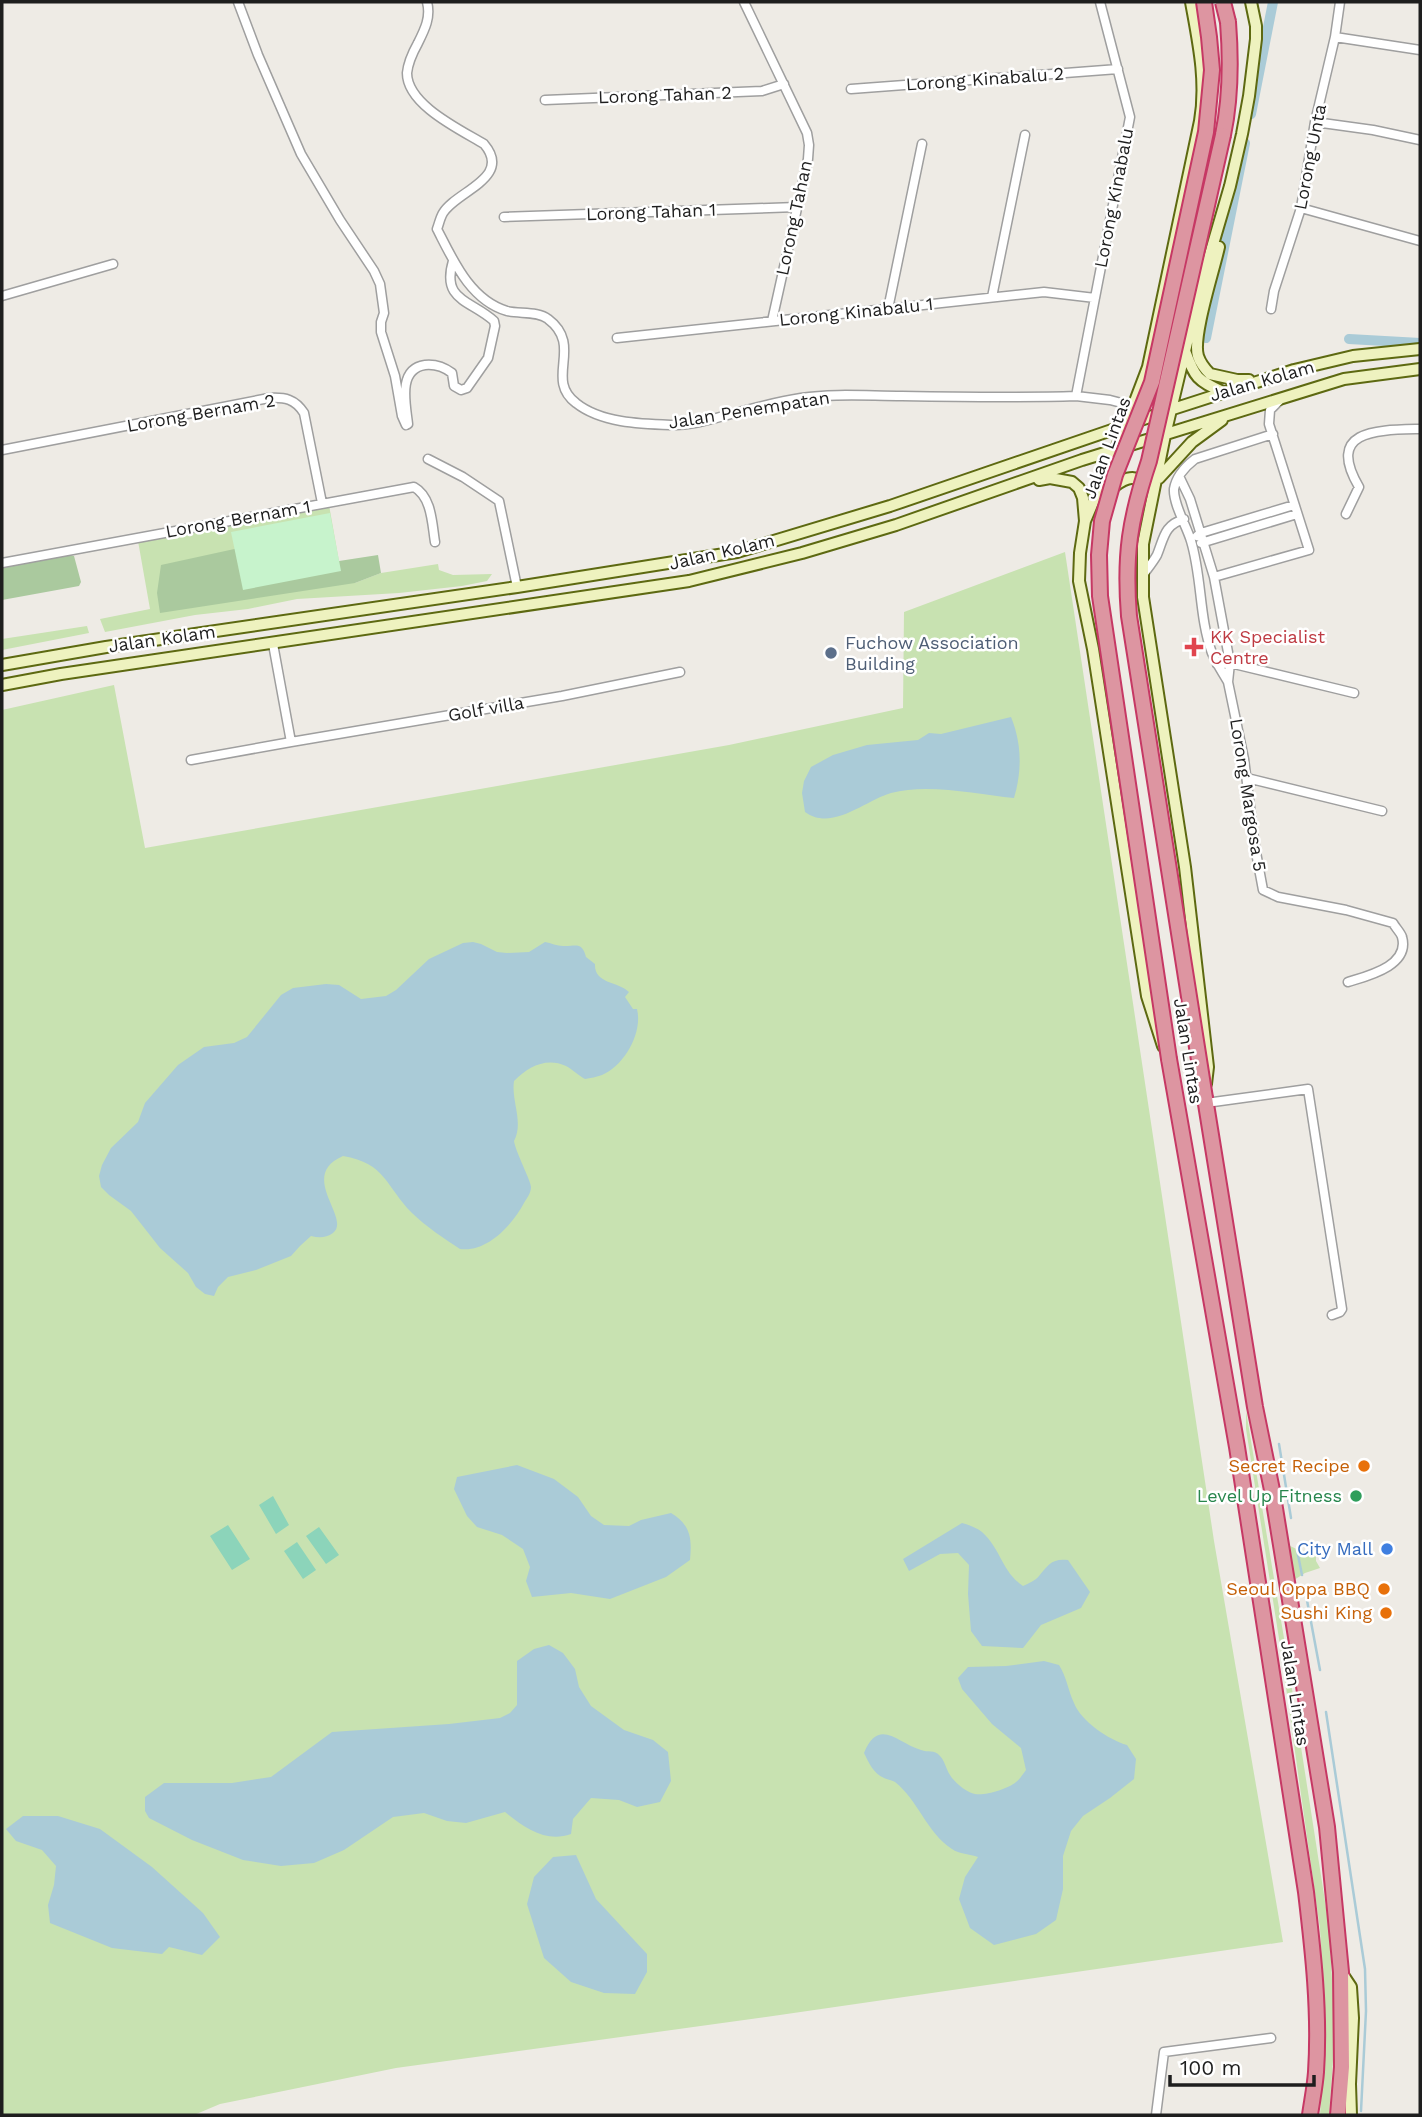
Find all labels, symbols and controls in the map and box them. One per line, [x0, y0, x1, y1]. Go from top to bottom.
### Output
street label: Lorong Kinabalu 2 [905, 62, 1065, 95]
street label: Lorong Tahan 2 [598, 82, 732, 107]
street label: Lorong Unta [1289, 102, 1330, 212]
street label: Lorong Kinabalu [1090, 126, 1137, 270]
street label: Lorong Tahan [771, 158, 816, 277]
street label: Lorong Tahan 1 [586, 199, 716, 224]
street label: Lorong Kinabalu 1 [778, 293, 934, 330]
street label: Jalan Kolam [1207, 356, 1317, 405]
street label: Jalan Penempatan [667, 386, 831, 433]
street label: Lorong Bernam 2 [125, 389, 277, 436]
street label: Jalan Lintas [1078, 394, 1135, 502]
street label: Lorong Bernam 1 [164, 495, 312, 542]
street label: Jalan Kolam [667, 529, 777, 574]
street label: Jalan Kolam [107, 621, 217, 656]
place label: KK Specialist Centre [1210, 626, 1325, 668]
place label: Fuchow Association Building [845, 632, 1019, 674]
marker: KK Specialist Centre [1184, 637, 1204, 657]
marker: Fuchow Association Building [823, 645, 839, 661]
street label: Golf villa [446, 692, 526, 726]
street label: Lorong Margosa 5 [1226, 717, 1271, 873]
street label: Jalan Lintas [1170, 997, 1207, 1105]
place label: Secret Recipe [1229, 1455, 1350, 1476]
marker: Secret Recipe [1356, 1458, 1372, 1474]
place label: Level Up Fitness [1197, 1485, 1342, 1506]
marker: Level Up Fitness [1348, 1488, 1364, 1504]
place label: City Mall [1297, 1538, 1373, 1559]
marker: City Mall [1379, 1541, 1395, 1557]
place label: Seoul Oppa BBQ [1226, 1578, 1370, 1599]
marker: Seoul Oppa BBQ [1376, 1581, 1392, 1597]
place label: Sushi King [1281, 1602, 1372, 1623]
marker: Sushi King [1378, 1605, 1394, 1621]
street label: Jalan Lintas [1277, 1639, 1314, 1747]
scale bar [1170, 2044, 1314, 2088]
text: 100 m [1180, 2055, 1242, 2080]

